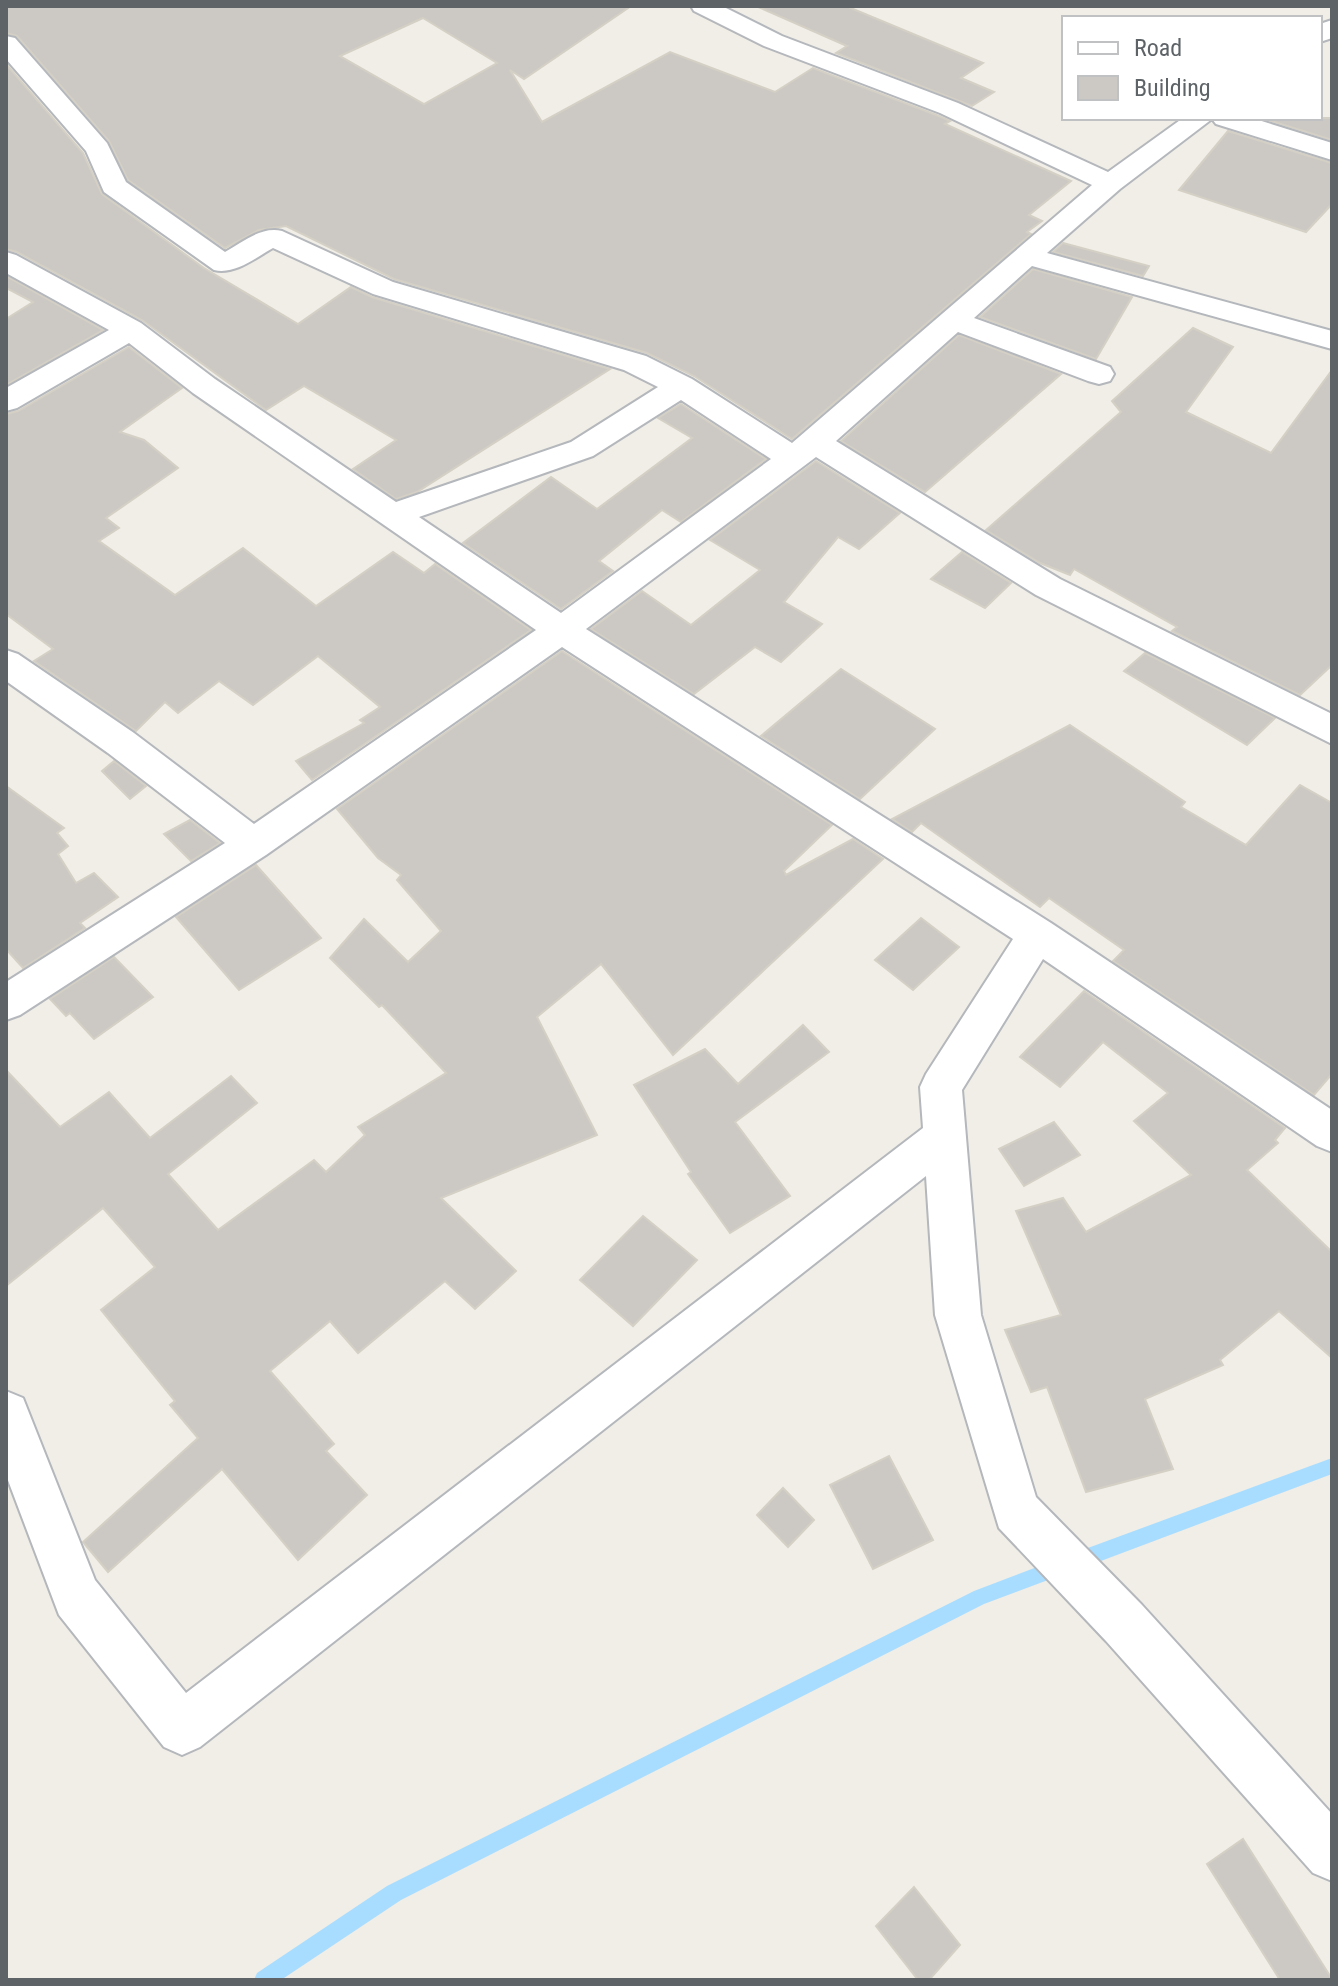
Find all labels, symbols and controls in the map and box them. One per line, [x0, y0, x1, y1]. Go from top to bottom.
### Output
legend [1062, 16, 1322, 120]
text: Road [1134, 34, 1182, 62]
text: Building [1134, 74, 1211, 102]

